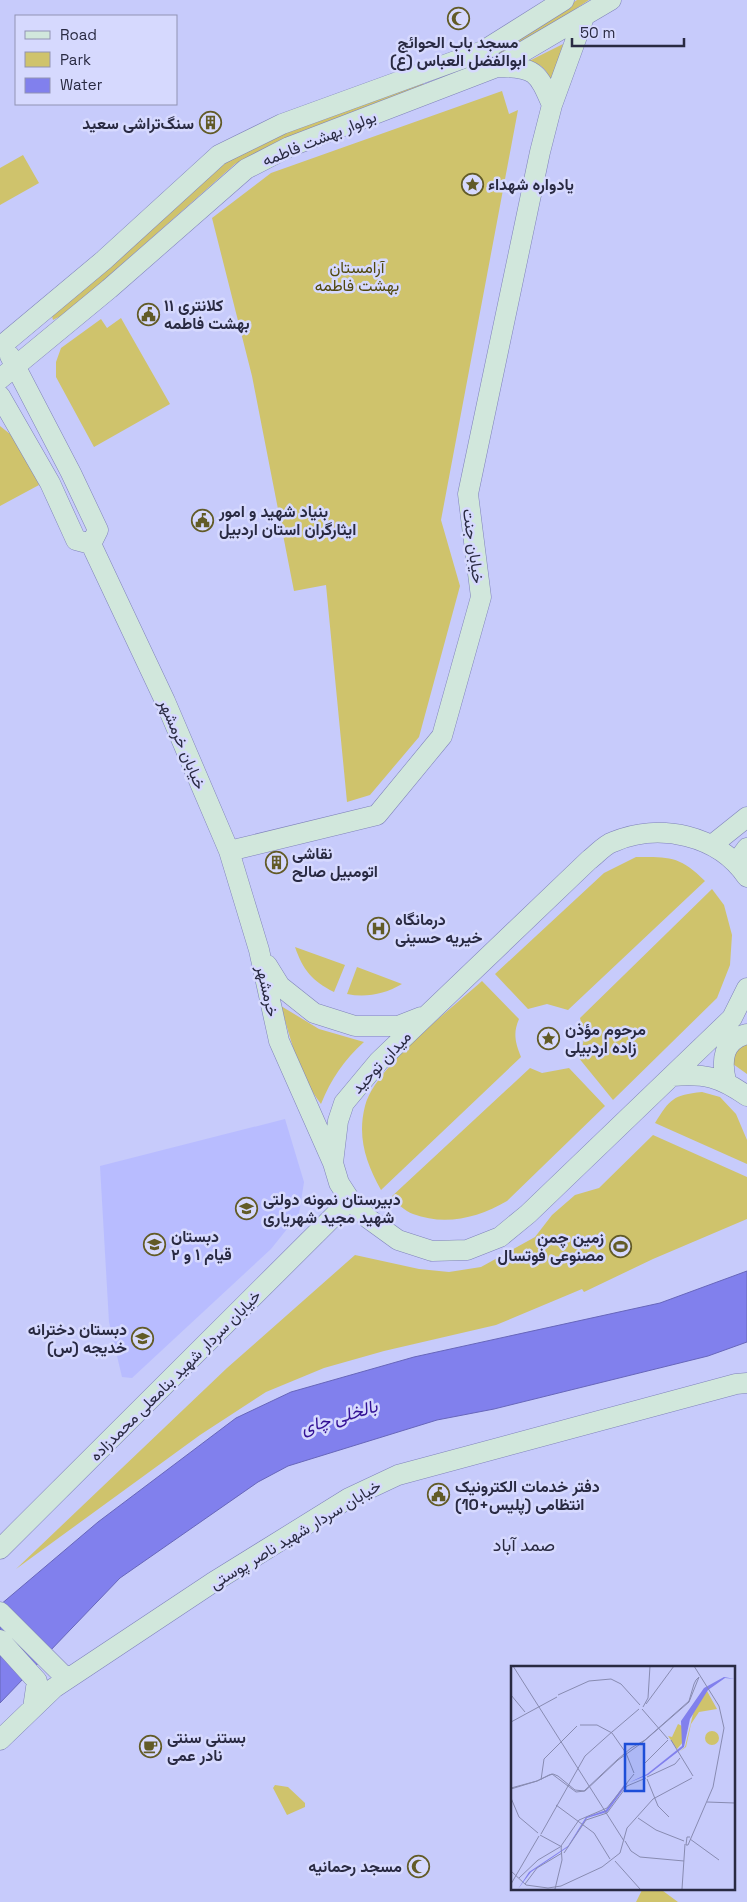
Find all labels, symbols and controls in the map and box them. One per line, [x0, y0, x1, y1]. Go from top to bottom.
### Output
mosque icon: مسجد باب الحوائج ابوالفضل العباس (ع) [446, 6, 470, 30]
legend [15, 15, 178, 105]
scale bar [572, 15, 684, 47]
text: 50 m [580, 23, 615, 42]
text: Road [60, 25, 97, 44]
place label: مسجد باب الحوائج ابوالفضل العباس (ع) [390, 32, 526, 71]
text: Park [60, 50, 91, 69]
text: Water [60, 75, 103, 94]
street label: بولوار بهشت فاطمه [259, 106, 379, 171]
building icon: سنگ‌تراشی سعید [198, 111, 222, 135]
place label: سنگ‌تراشی سعید [82, 113, 194, 134]
place icon: یادواره شهداء [460, 172, 484, 196]
place label: یادواره شهداء [488, 174, 574, 195]
park label: آرامستان بهشت فاطمه [315, 257, 399, 296]
place label: کلانتری ۱۱ بهشت فاطمه [164, 295, 250, 334]
public building icon: کلانتری ۱۱ بهشت فاطمه [136, 302, 160, 326]
place label: بنیاد شهید و امور ایثارگران استان اردبیل [218, 501, 356, 540]
street label: خیابان جنت [458, 507, 489, 585]
public building icon: بنیاد شهید و امور ایثارگران استان اردبیل [191, 508, 215, 532]
street label: خیابان خرمشهر [154, 695, 211, 793]
place label: نقاشی اتومبیل صالح [292, 843, 378, 883]
building icon: نقاشی اتومبیل صالح [264, 850, 288, 874]
place label: درمانگاه خیریه حسینی [395, 909, 483, 948]
hospital icon: درمانگاه خیریه حسینی [367, 916, 391, 940]
street label: خرمشهر [251, 963, 284, 1019]
place label: مرحوم مؤذن زاده اردبیلی [565, 1019, 646, 1058]
street label: میدان توحید [347, 1026, 416, 1098]
place icon: مرحوم مؤذن زاده اردبیلی [537, 1026, 561, 1050]
place label: دبیرستان نمونه دولتی شهید مجید شهریاری [263, 1189, 401, 1228]
school or university icon: دبیرستان نمونه دولتی شهید مجید شهریاری [235, 1196, 259, 1220]
place label: دبستان قیام ۱ و ۲ [171, 1226, 232, 1265]
place label: زمین چمن مصنوعی فوتسال [498, 1227, 604, 1266]
school or university icon: دبستان قیام ۱ و ۲ [143, 1233, 167, 1257]
sports icon: زمین چمن مصنوعی فوتسال [608, 1234, 632, 1258]
street label: خیابان سردار شهید بنامعلی محمدزاده [85, 1285, 266, 1465]
place label: دبستان دخترانه خدیجه (س) [28, 1319, 127, 1358]
school or university icon: دبستان دخترانه خدیجه (س) [131, 1326, 155, 1350]
water label: بالخلی چای [298, 1394, 381, 1440]
street label: خیابان سردار شهید ناصر پوستی [206, 1475, 385, 1595]
place label: دفتر خدمات الکترونیک انتظامی (پلیس+10) [455, 1476, 600, 1516]
public building icon: دفتر خدمات الکترونیک انتظامی (پلیس+10) [427, 1483, 451, 1507]
district label: صمد آباد [493, 1533, 555, 1556]
inset map [511, 1666, 734, 1890]
place label: بستنی سنتی نادر عمی [167, 1727, 246, 1766]
cafe icon: بستنی سنتی نادر عمی [139, 1734, 163, 1758]
mosque icon: مسجد رحمانیه [406, 1854, 430, 1878]
place label: مسجد رحمانیه [308, 1856, 402, 1877]

